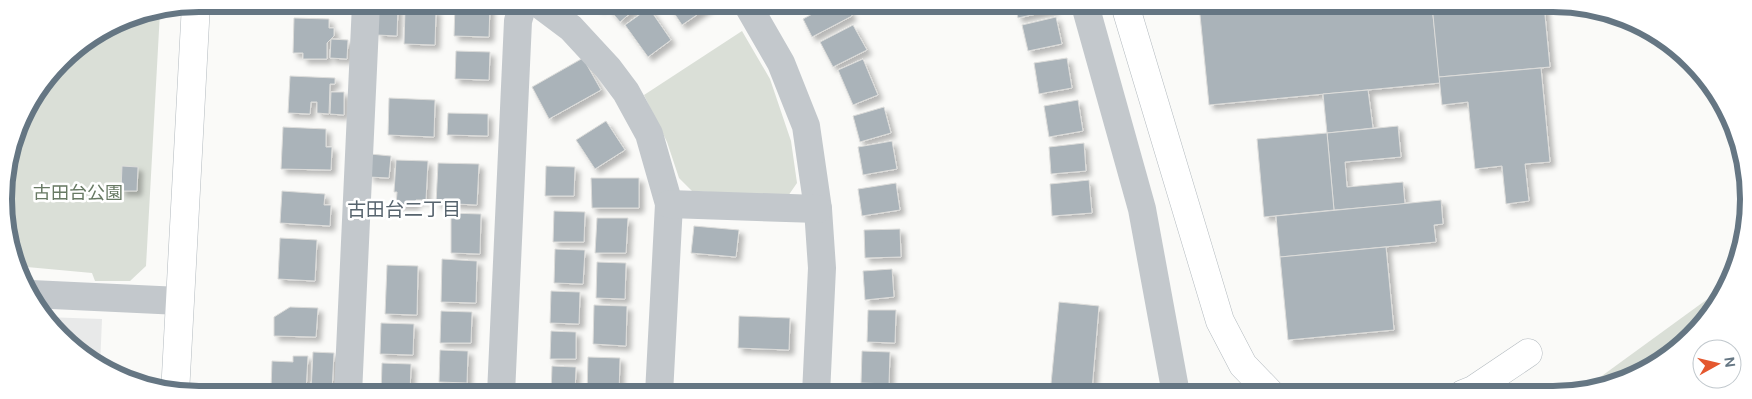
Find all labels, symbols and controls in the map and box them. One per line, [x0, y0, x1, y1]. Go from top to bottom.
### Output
park label: 古田台公園 [33, 181, 123, 205]
district label: 古田台二丁目 [347, 197, 461, 222]
north arrow [1692, 339, 1742, 389]
text: N [1720, 356, 1739, 369]

